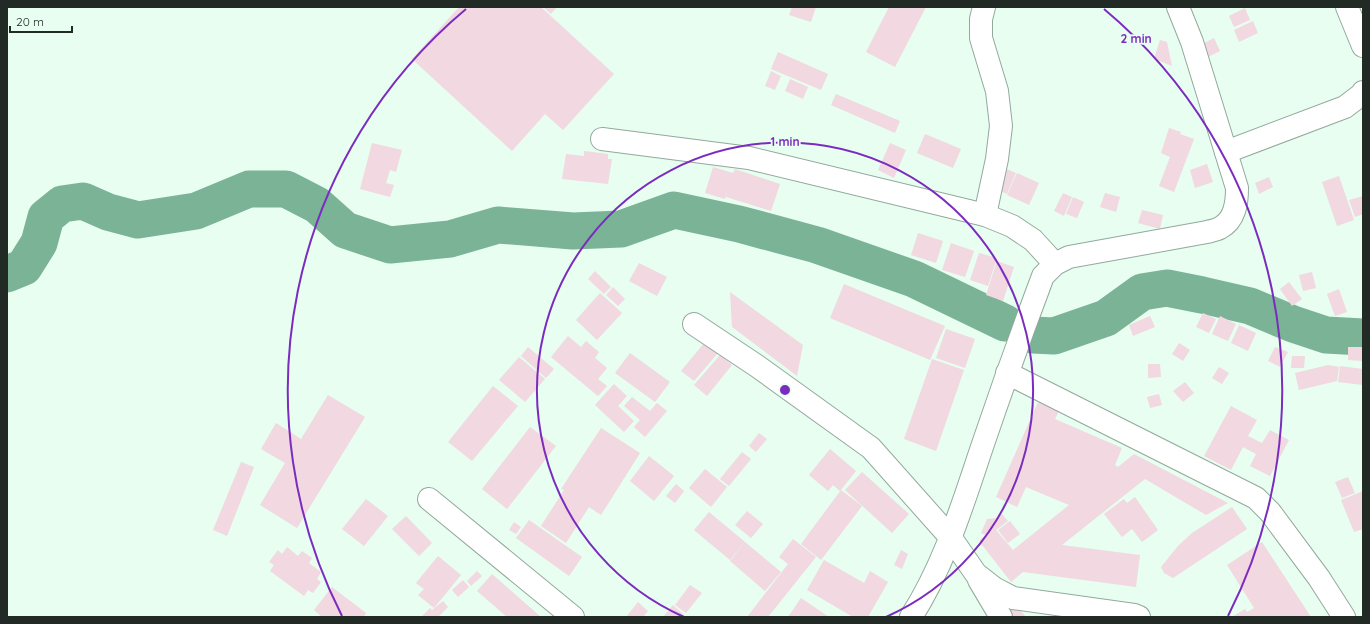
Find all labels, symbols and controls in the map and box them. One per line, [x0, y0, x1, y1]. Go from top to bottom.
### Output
scale bar [10, 8, 72, 34]
text: 20 m [16, 14, 44, 29]
text: 2 min [1120, 31, 1152, 46]
text: 1 min [770, 134, 800, 149]
centre of rings [778, 383, 792, 397]

